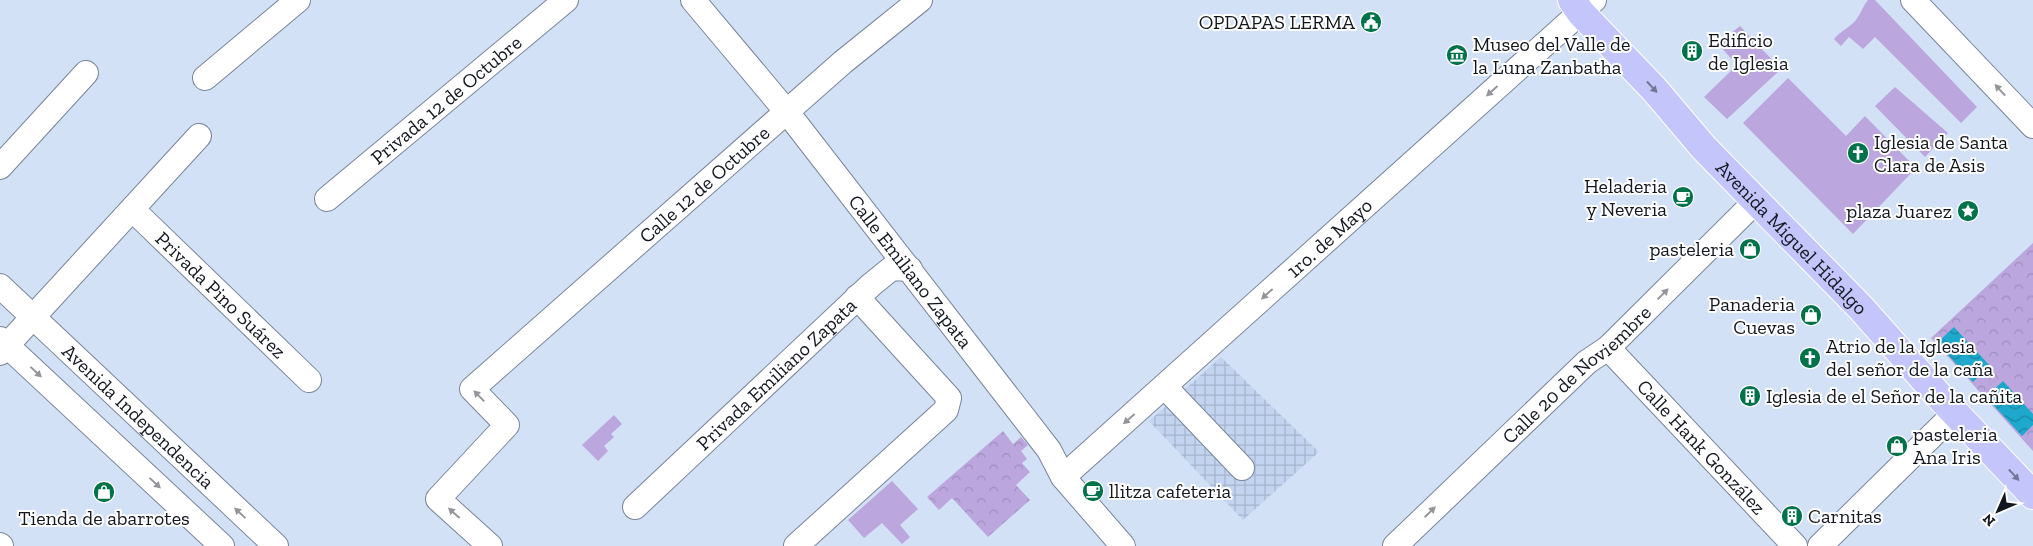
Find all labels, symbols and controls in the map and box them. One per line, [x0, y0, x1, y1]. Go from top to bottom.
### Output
place label: OPDAPAS LERMA [1199, 10, 1356, 34]
public building icon: OPDAPAS LERMA [1359, 10, 1383, 34]
place label: Edificio de Iglesia [1708, 28, 1789, 75]
street label: Privada 12 de Octubre [366, 30, 526, 169]
place label: Museo del Valle de la Luna Zanbatha [1473, 32, 1630, 79]
building icon: Edificio de Iglesia [1680, 39, 1704, 63]
museum icon: Museo del Valle de la Luna Zanbatha [1445, 43, 1469, 67]
one-way arrow [1646, 81, 1658, 93]
one-way arrow [1994, 85, 2006, 97]
one-way arrow [1485, 86, 1498, 97]
street label: Calle 12 de Octubre [634, 121, 774, 248]
place label: Iglesia de Santa Clara de Asis [1874, 130, 2008, 177]
church icon: Iglesia de Santa Clara de Asis [1846, 141, 1870, 165]
street label: Avenida Miguel Hidalgo [1711, 156, 1873, 320]
place label: Heladeria y Neveria [1584, 174, 1667, 221]
cafe icon: Heladeria y Neveria [1671, 185, 1695, 209]
street label: Calle Emiliano Zapata [844, 190, 978, 353]
street label: 1ro. de Mayo [1282, 193, 1377, 282]
place label: plaza Juarez [1846, 199, 1952, 223]
place icon: plaza Juarez [1956, 199, 1980, 223]
street label: Privada Pino Suárez [150, 226, 291, 363]
place label: pasteleria [1649, 237, 1734, 261]
shop icon: pasteleria [1738, 237, 1762, 261]
one-way arrow [1262, 288, 1274, 300]
one-way arrow [1657, 288, 1669, 300]
place label: Panaderia Cuevas [1709, 292, 1795, 339]
street label: Privada Emiliano Zapata [691, 293, 862, 455]
street label: Calle 20 de Noviembre [1497, 300, 1656, 449]
shop icon: Panaderia Cuevas [1799, 303, 1823, 327]
place label: Atrio de la Iglesia del señor de la caña [1826, 334, 1994, 381]
street label: Avenida Independencia [57, 339, 220, 494]
church icon: Atrio de la Iglesia del señor de la caña [1798, 346, 1822, 370]
one-way arrow [29, 366, 41, 378]
street label: Calle Hank González [1632, 374, 1771, 519]
building icon: Iglesia de el Señor de la cañita [1738, 384, 1762, 408]
place label: Iglesia de el Señor de la cañita [1766, 384, 2023, 408]
one-way arrow [473, 390, 485, 402]
one-way arrow [1123, 413, 1135, 425]
place label: pasteleria Ana Iris [1913, 422, 1998, 469]
shop icon: pasteleria Ana Iris [1885, 434, 1909, 458]
one-way arrow [2007, 468, 2019, 480]
one-way arrow [148, 477, 160, 489]
cafe icon: llitza cafeteria [1081, 479, 1105, 503]
place label: llitza cafeteria [1109, 479, 1231, 503]
shop icon: Tienda de abarrotes [92, 480, 116, 504]
north arrow [1973, 486, 2023, 536]
building icon: Carnitas [1780, 504, 1804, 528]
place label: Carnitas [1808, 504, 1882, 528]
place label: Tienda de abarrotes [18, 506, 190, 530]
one-way arrow [1424, 506, 1436, 518]
one-way arrow [235, 507, 247, 519]
one-way arrow [448, 507, 460, 519]
text: N [1979, 510, 1999, 530]

